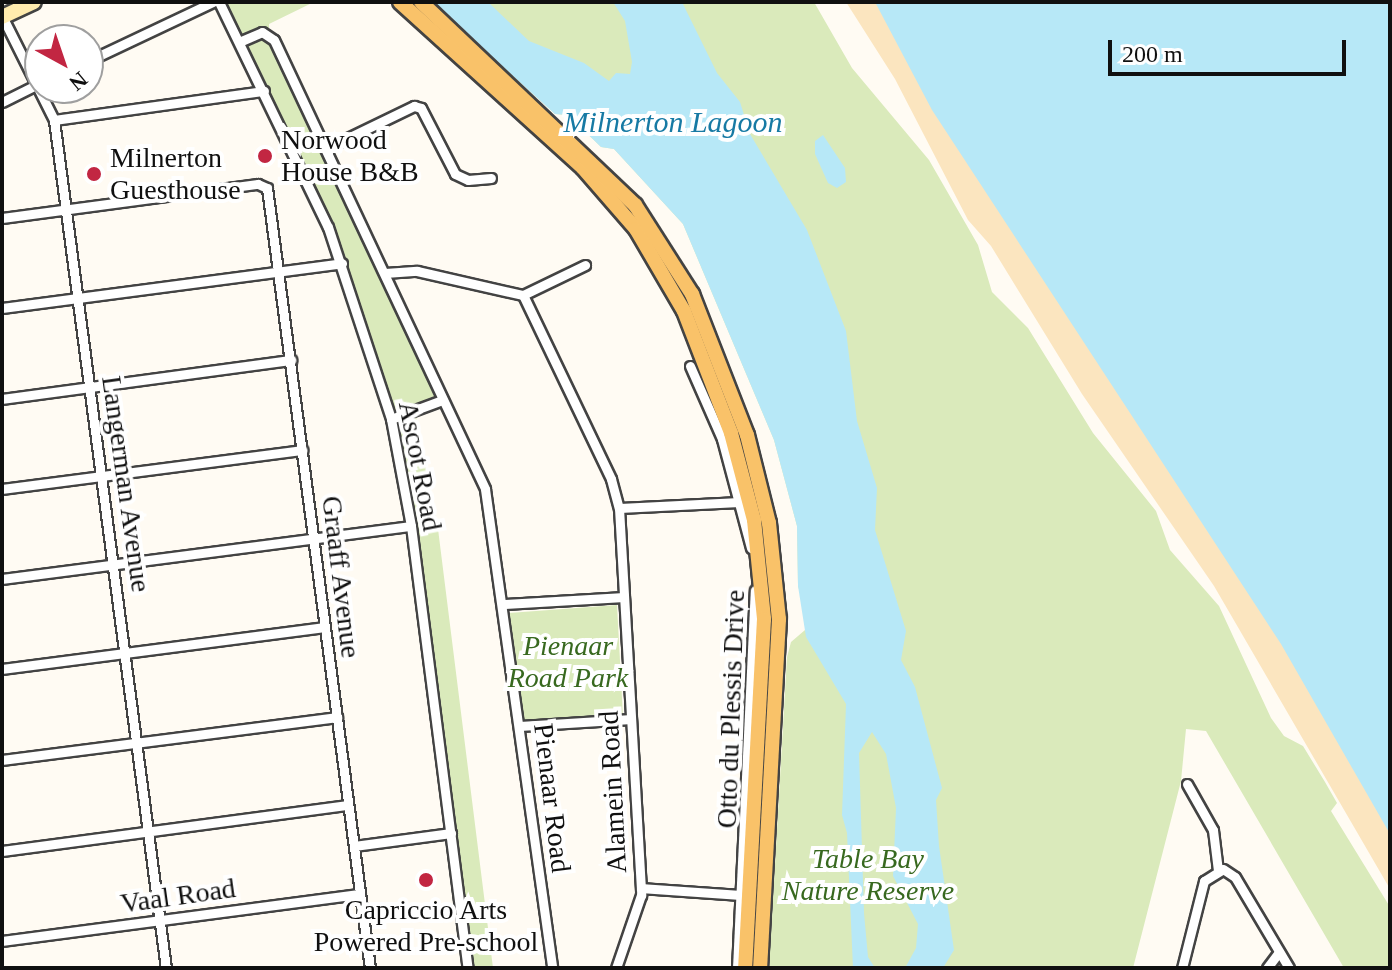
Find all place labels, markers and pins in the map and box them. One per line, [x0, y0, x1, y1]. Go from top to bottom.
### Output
place label: Norwood House B&B [281, 123, 419, 189]
place label: Milnerton Guesthouse [110, 141, 241, 207]
marker: Norwood House B&B [256, 147, 274, 165]
marker: Milnerton Guesthouse [85, 165, 103, 183]
marker: Capriccio Arts Powered Pre-school [417, 871, 435, 889]
place label: Capriccio Arts Powered Pre-school [314, 893, 538, 959]

